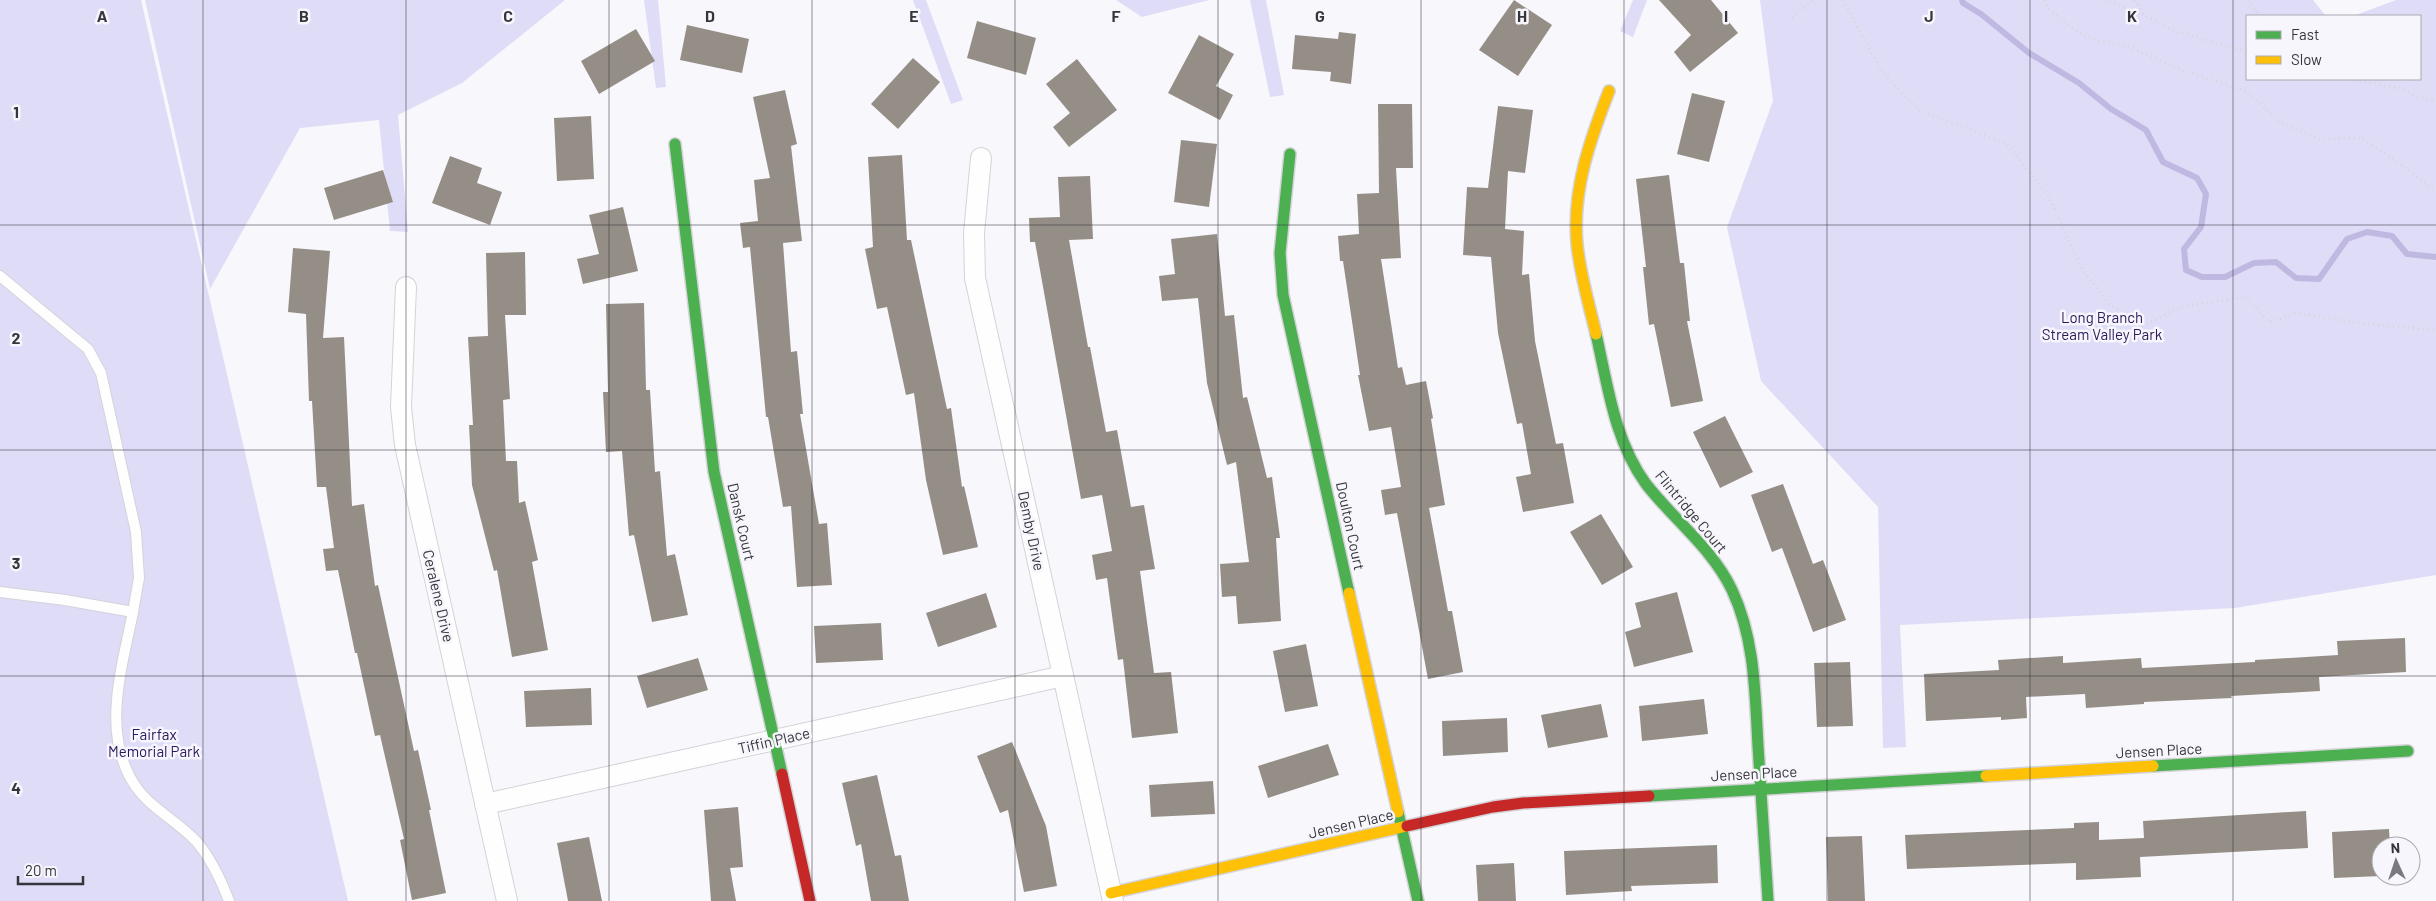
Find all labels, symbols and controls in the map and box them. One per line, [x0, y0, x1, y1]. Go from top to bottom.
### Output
text: A [97, 6, 108, 25]
text: B [299, 6, 309, 25]
text: C [503, 6, 513, 25]
text: D [705, 6, 715, 25]
text: E [909, 6, 919, 25]
text: F [1112, 6, 1121, 25]
text: G [1315, 6, 1325, 25]
text: H [1517, 6, 1527, 25]
text: I [1724, 6, 1728, 25]
text: J [1924, 6, 1934, 25]
text: K [2127, 6, 2137, 25]
legend [2246, 15, 2421, 80]
text: Fast [2291, 25, 2319, 43]
text: Slow [2291, 50, 2322, 68]
text: 1 [13, 102, 19, 121]
park label: Long Branch Stream Valley Park [2042, 308, 2163, 343]
text: 2 [12, 328, 21, 347]
street label: Flintridge Court [1652, 466, 1732, 556]
street label: Doulton Court [1333, 480, 1369, 572]
street label: Dansk Court [724, 481, 760, 562]
street label: Demby Drive [1015, 489, 1049, 572]
street label: Ceralene Drive [420, 548, 458, 644]
text: 3 [12, 553, 20, 572]
street label: Tiffin Place [736, 723, 811, 757]
park label: Fairfax Memorial Park [108, 725, 201, 760]
street label: Jensen Place [2115, 739, 2203, 761]
street label: Jensen Place [1710, 762, 1798, 784]
text: 4 [11, 778, 21, 797]
street label: Jensen Place [1306, 804, 1395, 842]
north arrow [2371, 836, 2421, 886]
text: N [2390, 839, 2400, 856]
scale bar [18, 854, 82, 886]
text: 20 m [25, 861, 57, 879]

